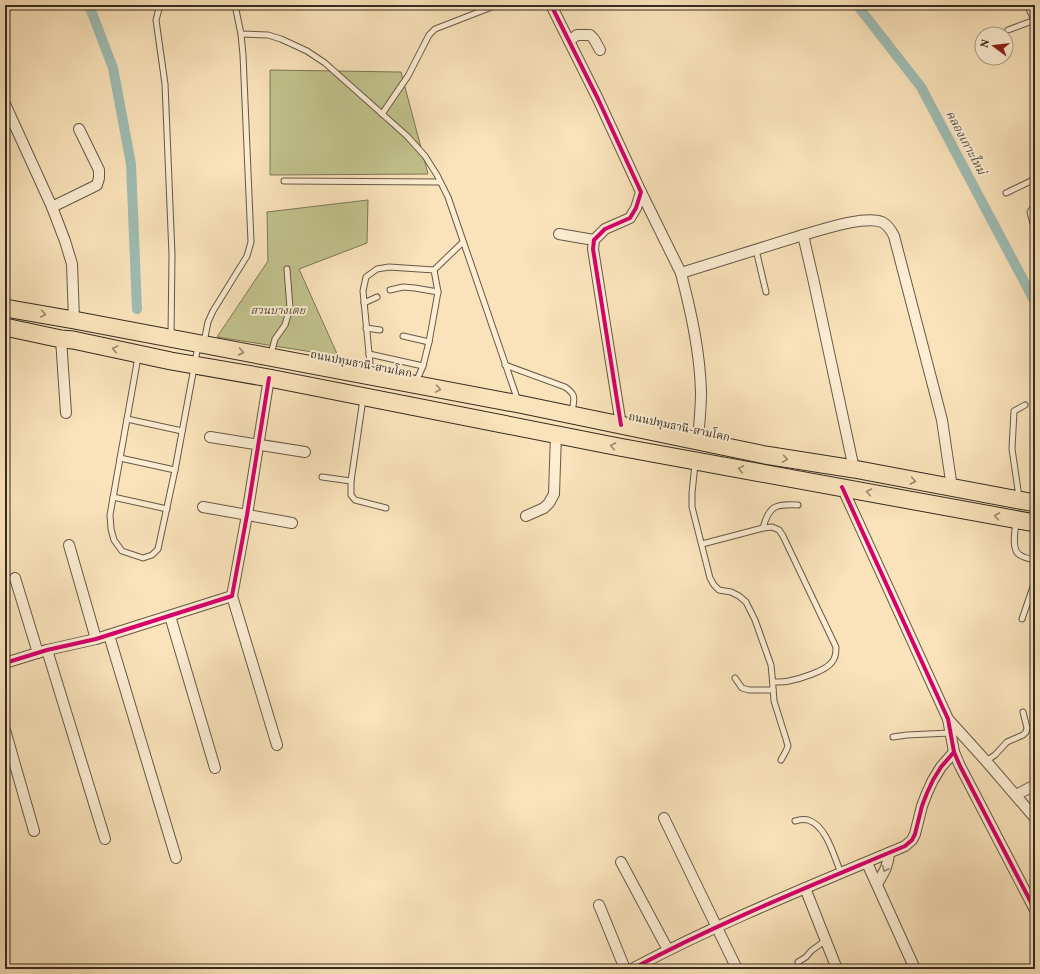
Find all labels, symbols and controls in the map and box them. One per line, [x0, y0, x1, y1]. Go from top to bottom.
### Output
north arrow [974, 26, 1014, 66]
text: N [978, 38, 994, 50]
water label: คลองเกาะใหม่ [941, 107, 991, 180]
park label: สวนบางเตย [251, 304, 307, 319]
one-way arrow [40, 310, 47, 318]
one-way arrow [112, 346, 118, 354]
one-way arrow [238, 347, 245, 355]
street label: ถนนปทุมธานี-สามโคก [309, 347, 413, 382]
one-way arrow [435, 384, 441, 393]
street label: ถนนปทุมธานี-สามโคก [627, 409, 731, 446]
one-way arrow [610, 442, 616, 450]
one-way arrow [782, 454, 788, 463]
one-way arrow [738, 466, 744, 474]
one-way arrow [910, 476, 916, 484]
one-way arrow [866, 489, 872, 497]
one-way arrow [994, 512, 1000, 521]
one-way arrow [882, 865, 890, 872]

